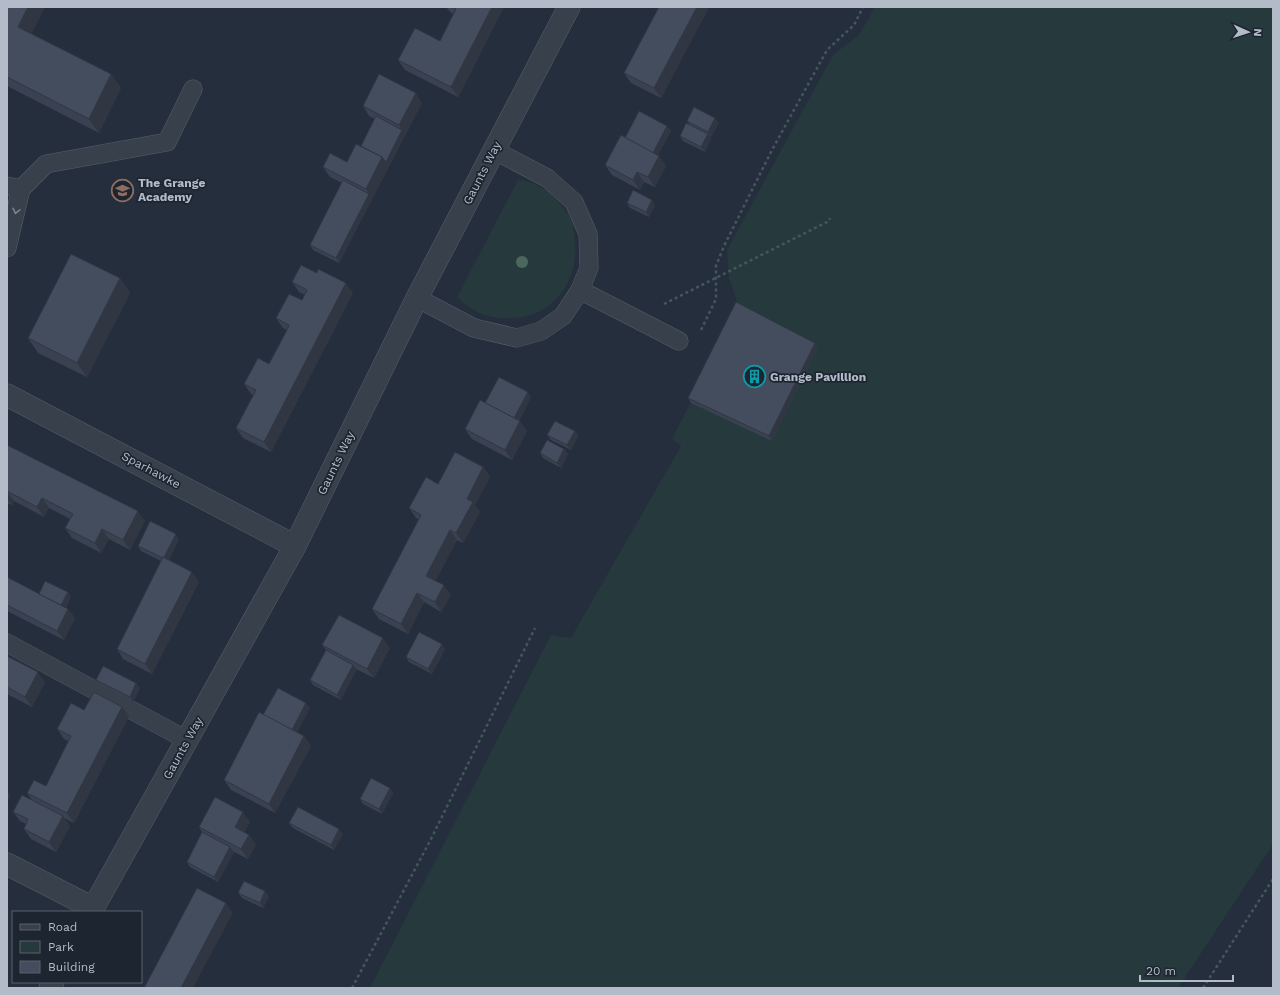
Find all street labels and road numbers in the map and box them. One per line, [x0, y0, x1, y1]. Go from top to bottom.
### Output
street label: Gaunts Way [460, 138, 504, 207]
street label: Gaunts Way [315, 428, 358, 497]
street label: Sparhawke [119, 449, 183, 491]
street label: Gaunts Way [160, 714, 206, 782]

